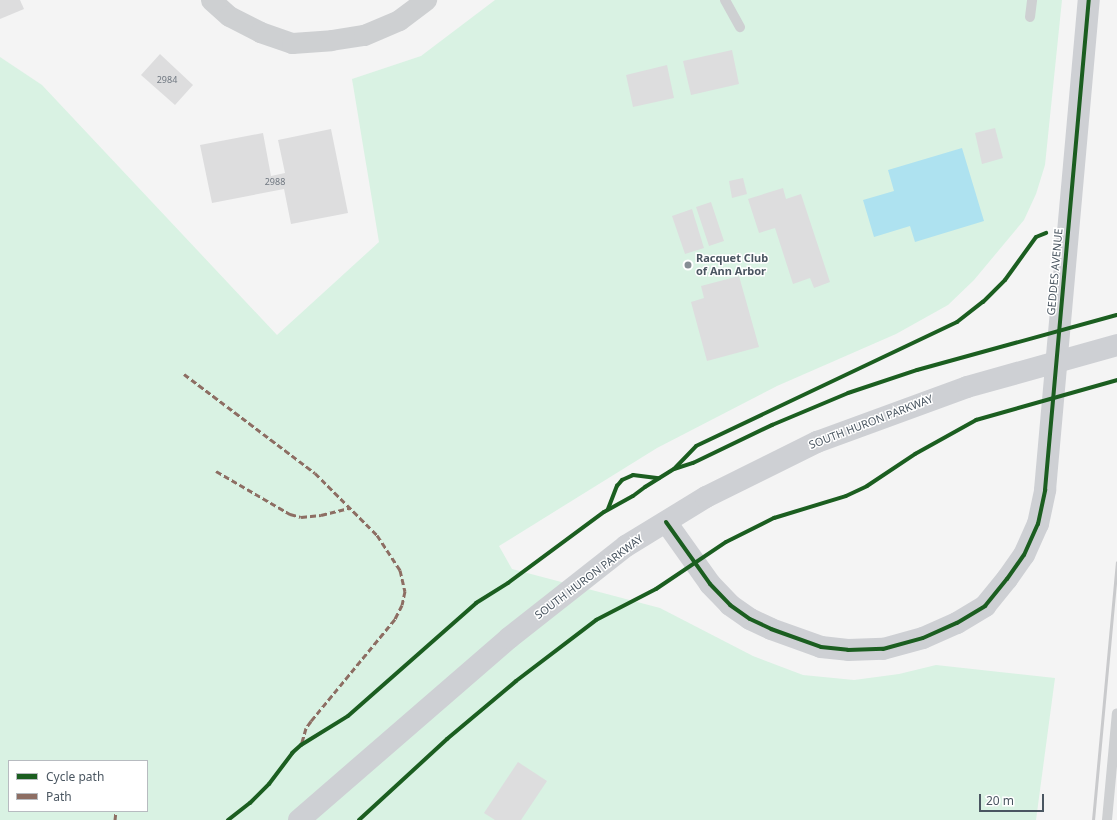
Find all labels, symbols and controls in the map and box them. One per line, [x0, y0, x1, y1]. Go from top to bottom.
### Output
house number: 2984 [157, 75, 177, 85]
house number: 2988 [265, 177, 285, 187]
street label: GEDDES AVENUE [1045, 228, 1065, 316]
place label: Racquet Club of Ann Arbor [696, 252, 768, 278]
marker: Racquet Club of Ann Arbor [683, 260, 693, 270]
street label: SOUTH HURON PARKWAY [807, 392, 935, 452]
street label: SOUTH HURON PARKWAY [532, 532, 646, 622]
legend [8, 760, 148, 812]
text: Cycle path [46, 768, 104, 785]
scale bar [981, 786, 1046, 812]
text: Path [46, 788, 72, 805]
text: 20 m [986, 792, 1014, 809]

